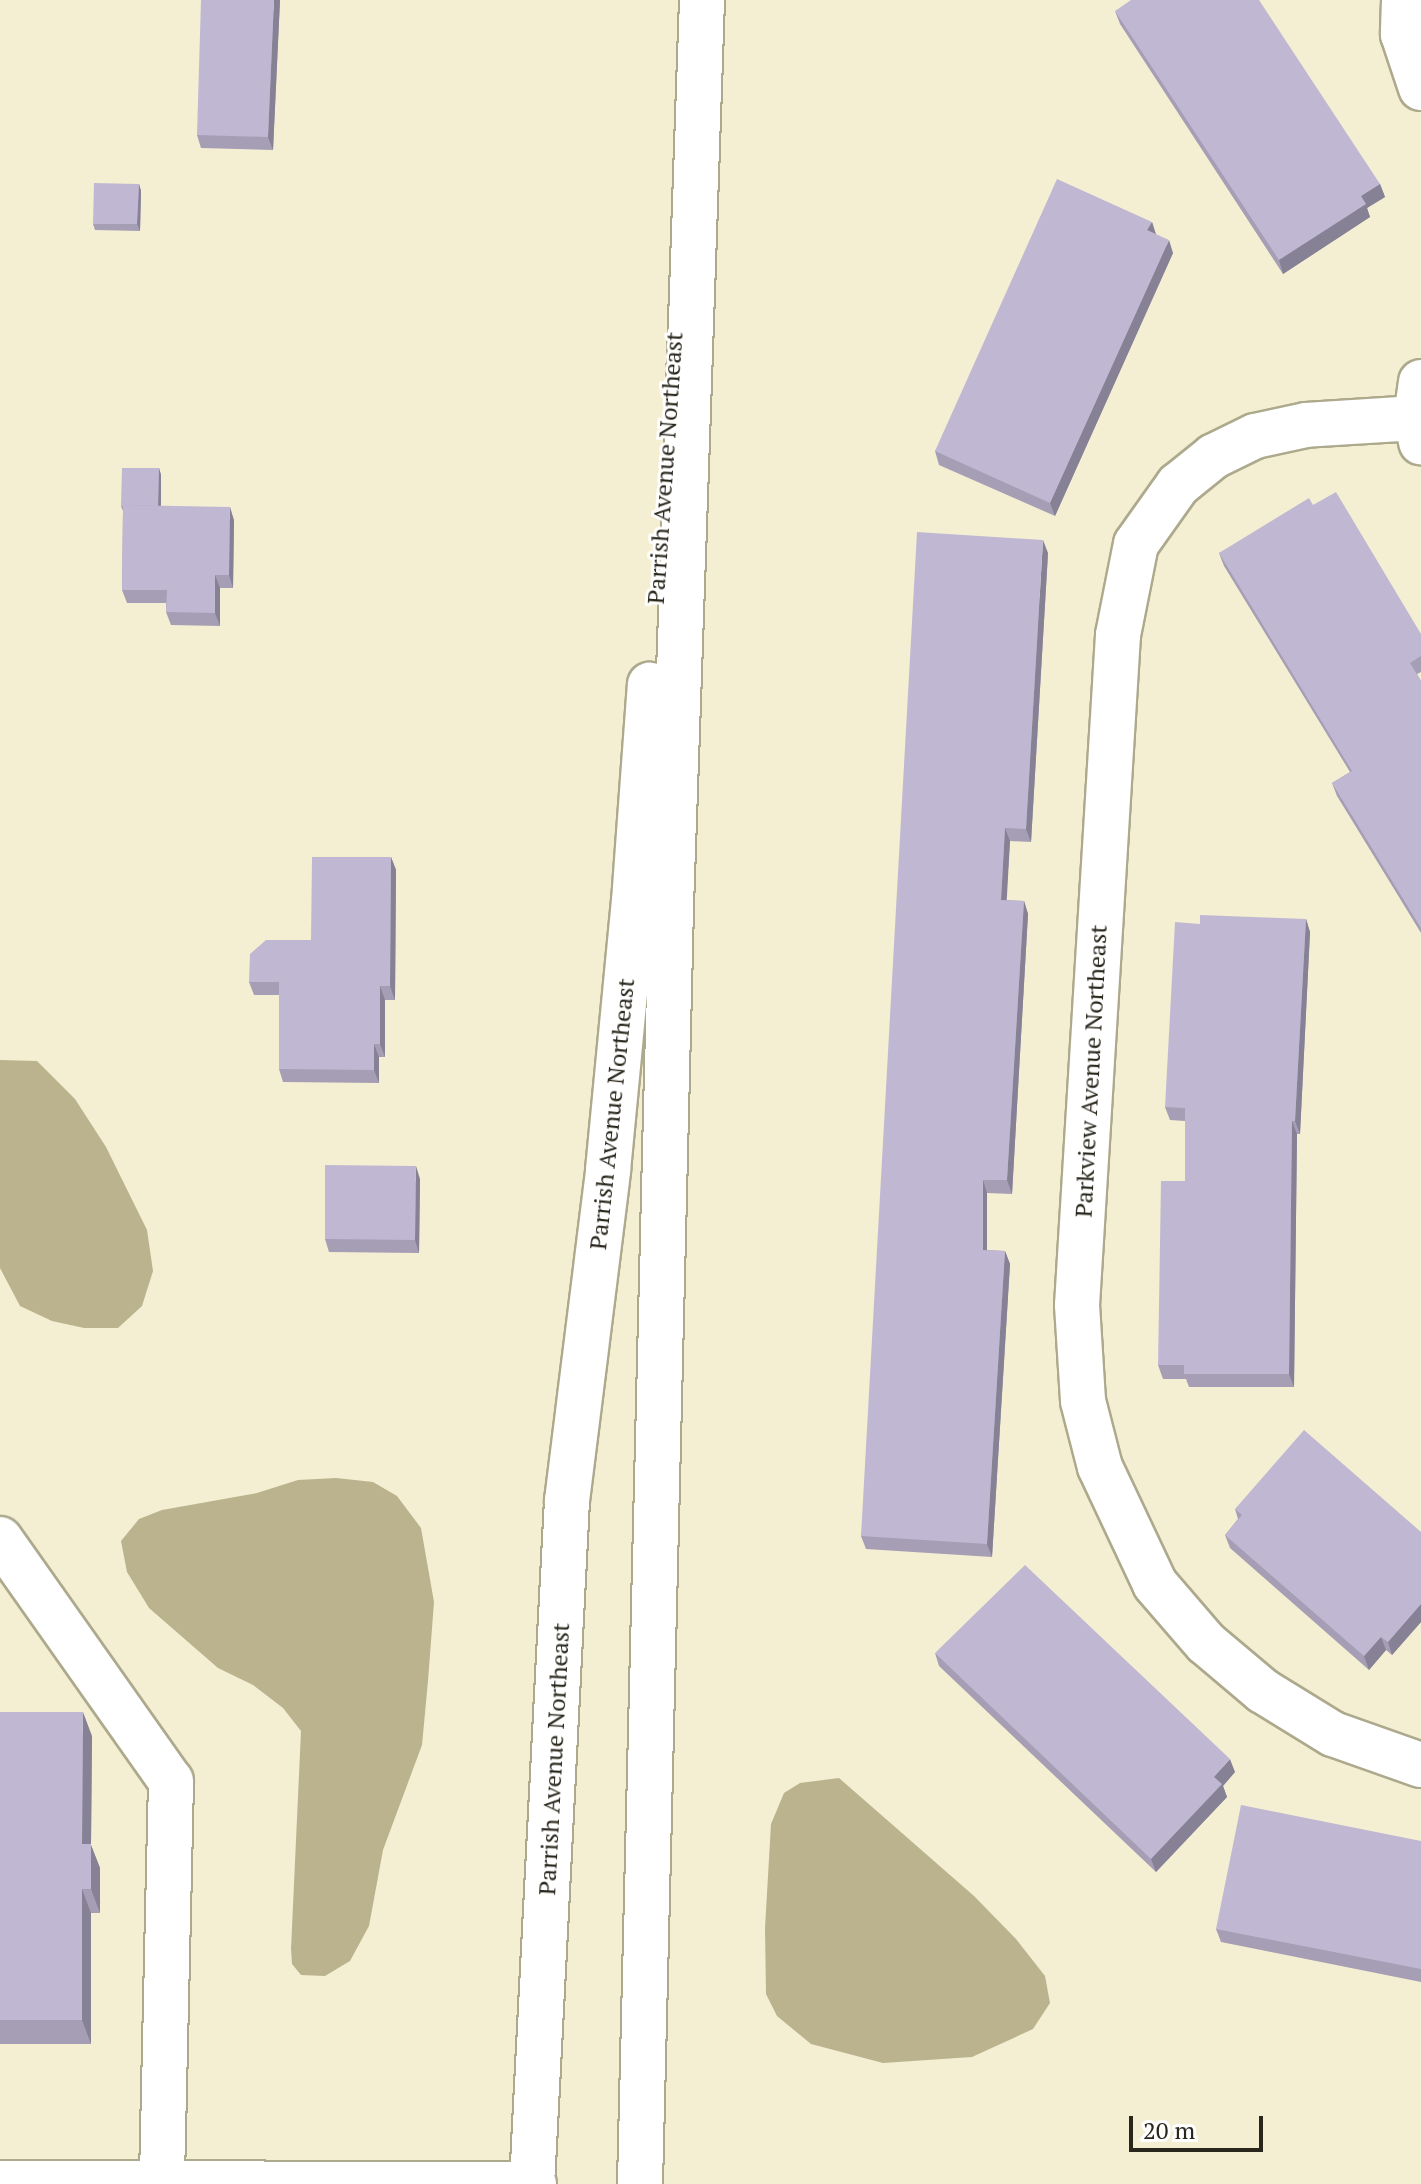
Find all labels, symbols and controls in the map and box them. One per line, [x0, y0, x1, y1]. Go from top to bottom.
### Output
street label: Parrish Avenue Northeast [641, 331, 689, 605]
street label: Parkview Avenue Northeast [1069, 924, 1113, 1218]
street label: Parrish Avenue Northeast [583, 977, 641, 1251]
street label: Parrish Avenue Northeast [532, 1622, 576, 1896]
scale bar [1133, 2100, 1267, 2150]
text: 20 m [1143, 2114, 1195, 2146]

